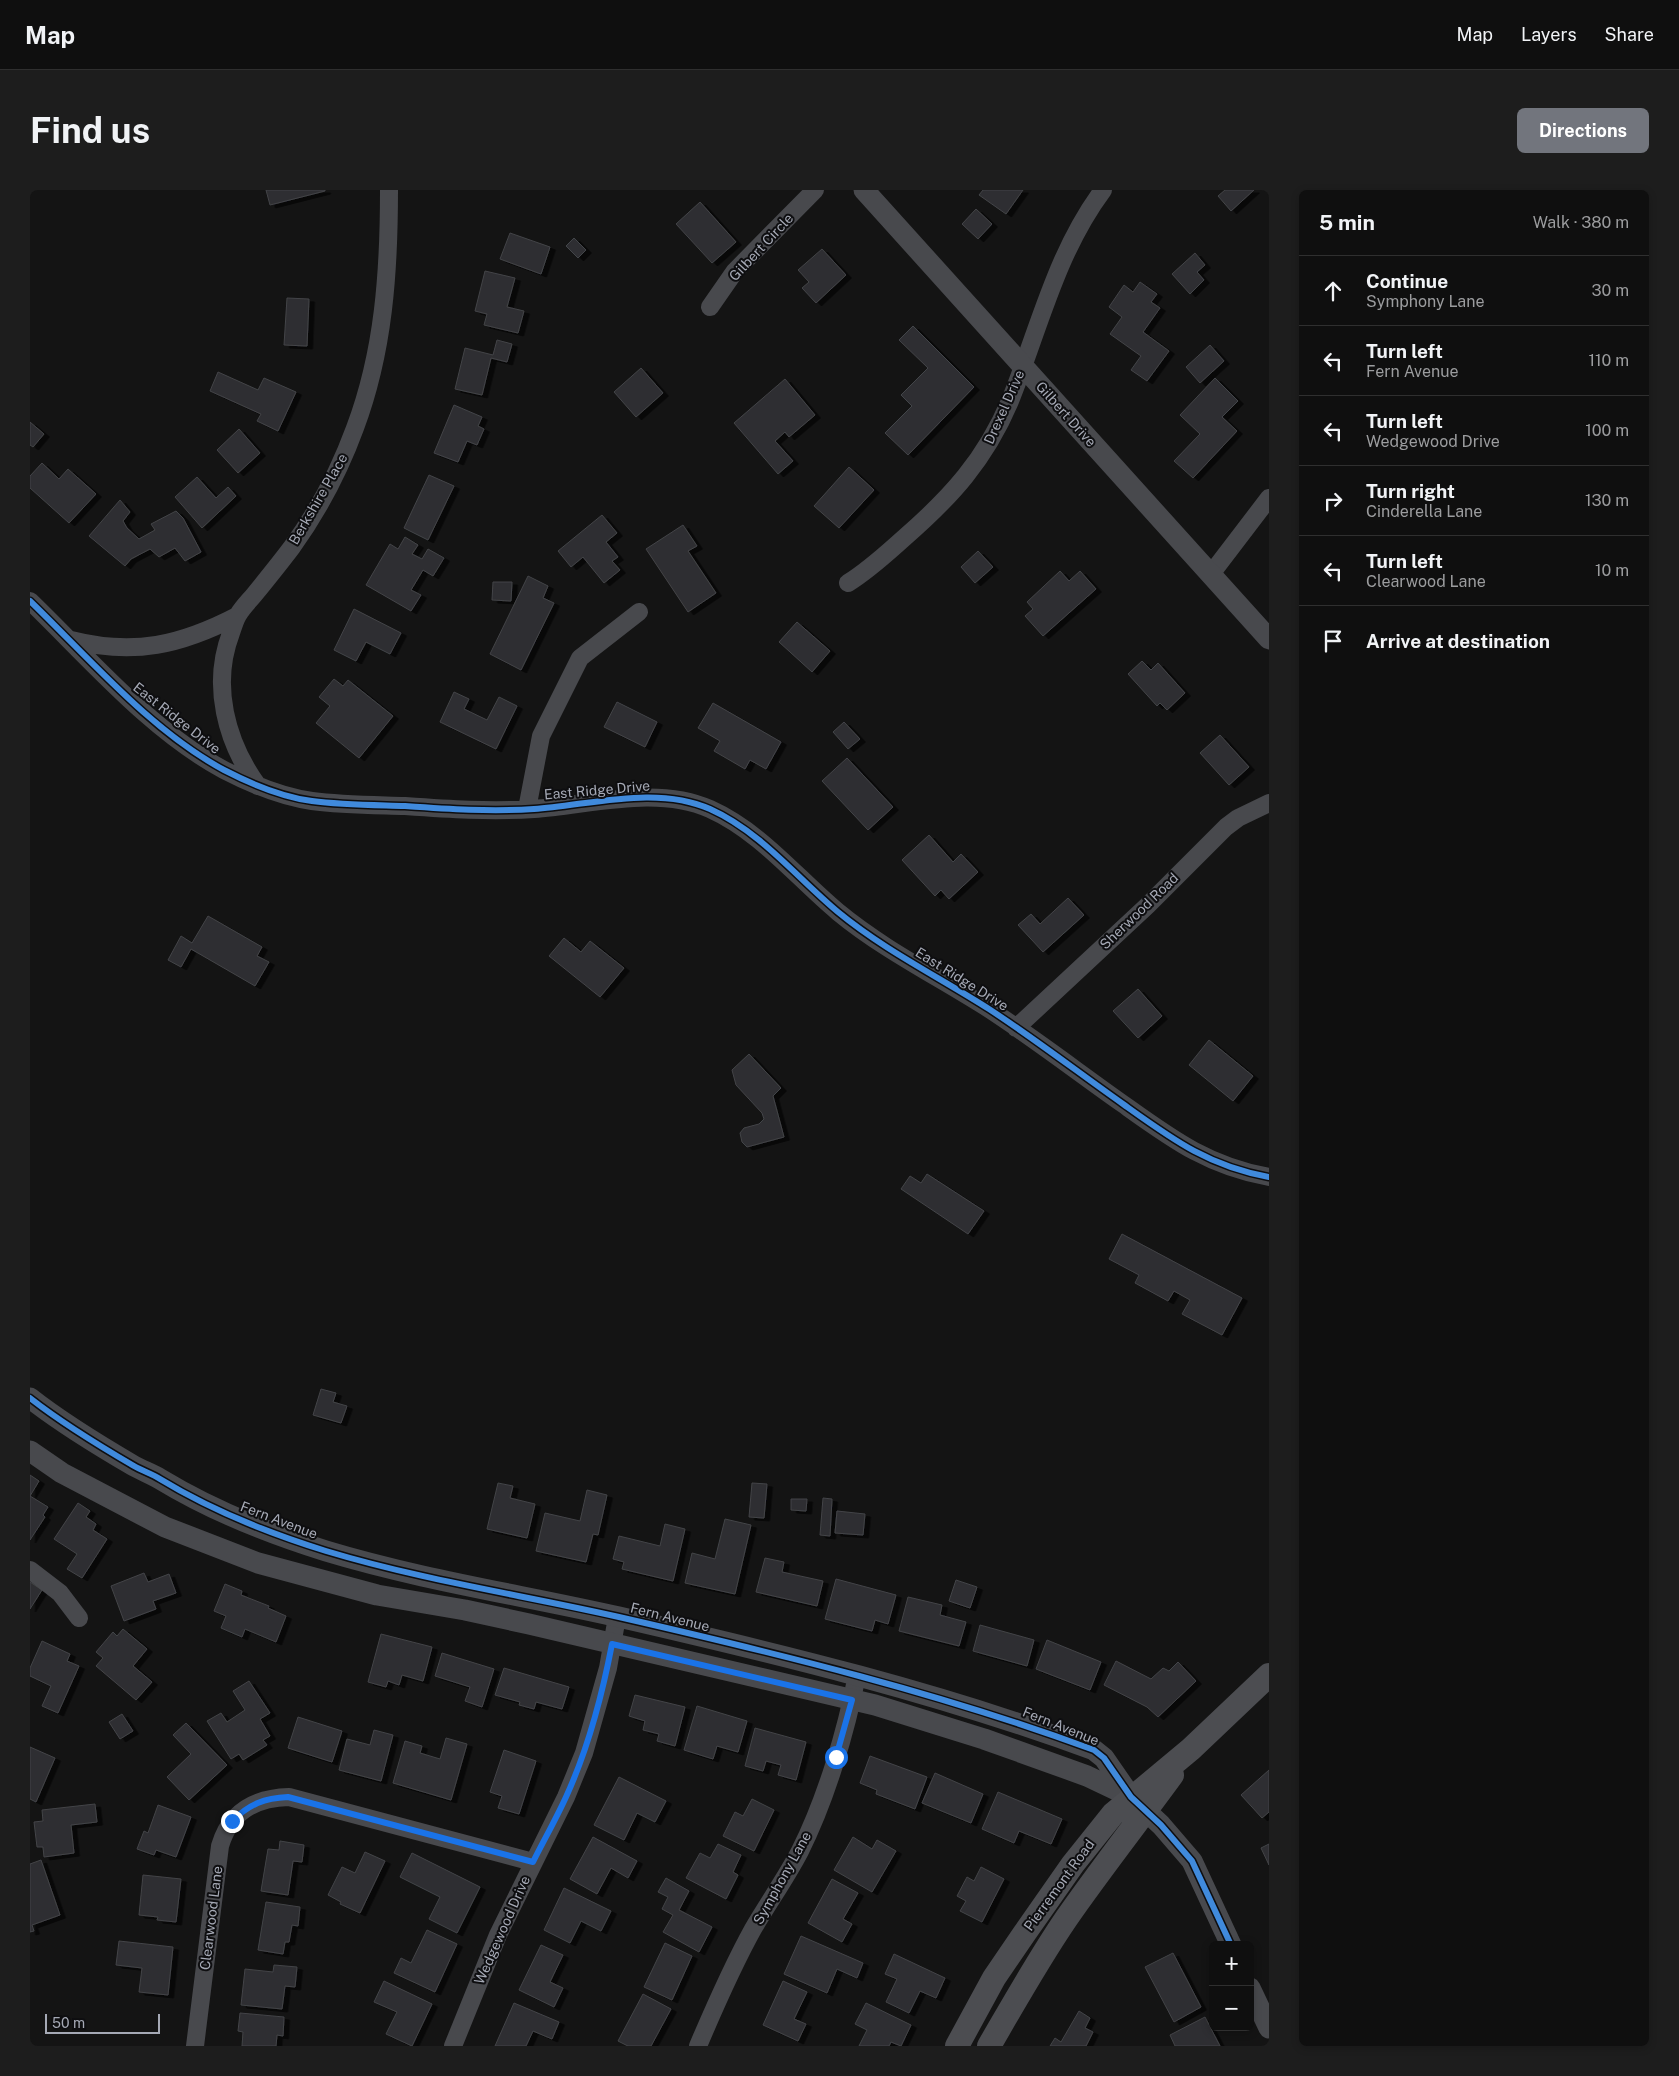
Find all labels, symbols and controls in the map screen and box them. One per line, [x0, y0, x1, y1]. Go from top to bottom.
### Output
text: Map [25, 21, 75, 49]
text: Map [1457, 24, 1493, 45]
text: Layers [1521, 24, 1577, 45]
text: Share [1605, 24, 1654, 45]
button: Directions [1517, 108, 1649, 153]
text: Find us [30, 110, 150, 151]
street label: Gilbert Circle [726, 210, 796, 284]
text: 5 min [1319, 210, 1375, 235]
text: Walk · 380 m [1533, 213, 1629, 232]
text: Continue [1366, 270, 1448, 292]
icon: ahead [1319, 277, 1347, 305]
text: 30 m [1592, 281, 1629, 300]
text: Symphony Lane [1366, 292, 1485, 311]
text: Turn left [1366, 340, 1443, 362]
icon: left [1319, 347, 1347, 375]
text: 110 m [1588, 351, 1629, 370]
text: Fern Avenue [1366, 362, 1459, 381]
street label: Drexel Drive [981, 367, 1027, 446]
street label: Gilbert Drive [1033, 378, 1099, 450]
text: Turn left [1366, 410, 1443, 432]
icon: left [1319, 417, 1347, 445]
text: 100 m [1585, 421, 1629, 440]
text: Wedgewood Drive [1366, 432, 1500, 451]
street label: Berkshire Place [286, 451, 351, 547]
text: Turn right [1366, 480, 1455, 502]
icon: right [1319, 487, 1347, 515]
text: 130 m [1585, 491, 1629, 510]
text: Cinderella Lane [1366, 502, 1482, 521]
text: Turn left [1366, 550, 1443, 572]
icon: left [1319, 557, 1347, 585]
text: 10 m [1595, 561, 1629, 580]
text: Clearwood Lane [1366, 572, 1486, 591]
icon: arrive [1319, 627, 1347, 655]
text: Arrive at destination [1366, 630, 1550, 652]
street label: East Ridge Drive [130, 679, 224, 757]
street label: East Ridge Drive [543, 777, 651, 803]
street label: Sherwood Road [1097, 870, 1181, 952]
street label: East Ridge Drive [913, 944, 1011, 1014]
street label: Fern Avenue [238, 1498, 320, 1542]
street label: Fern Avenue [629, 1599, 711, 1635]
street label: Fern Avenue [1020, 1703, 1102, 1749]
route start [825, 1746, 848, 1769]
route end [221, 1810, 244, 1833]
street label: Symphony Lane [750, 1829, 814, 1927]
street label: Pierremont Road [1021, 1836, 1097, 1934]
street label: Clearwood Lane [197, 1865, 225, 1971]
street label: Wedgewood Drive [471, 1873, 533, 1987]
map controls [1209, 1941, 1254, 2031]
button: + [1209, 1941, 1254, 1986]
button: − [1209, 1986, 1254, 2031]
scale bar [45, 2011, 160, 2034]
text: 50 m [52, 2015, 85, 2031]

